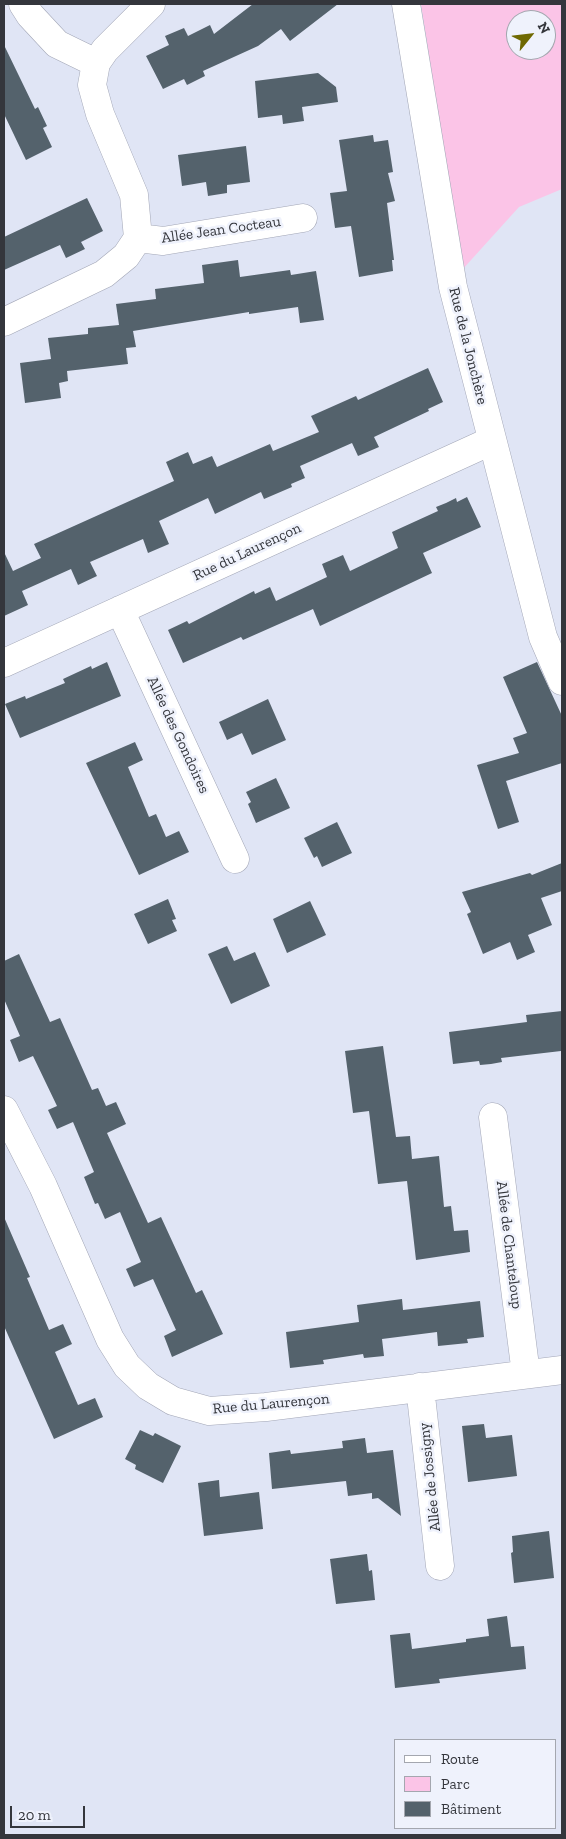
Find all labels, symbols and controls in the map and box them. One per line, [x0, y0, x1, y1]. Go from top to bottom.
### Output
north arrow [506, 10, 556, 60]
text: N [534, 19, 554, 37]
street label: Allée Jean Cocteau [160, 213, 282, 247]
street label: Rue de la Jonchère [445, 286, 491, 406]
street label: Rue du Laurençon [190, 519, 304, 585]
street label: Allée des Gondoires [143, 674, 213, 796]
street label: Allée de Chanteloup [492, 1180, 526, 1310]
street label: Rue du Laurençon [212, 1390, 330, 1418]
street label: Allée de Jossigny [415, 1422, 445, 1532]
legend [394, 1739, 556, 1829]
text: Route [441, 1750, 479, 1768]
text: Parc [441, 1775, 470, 1793]
scale bar [12, 1796, 88, 1828]
text: Bâtiment [441, 1800, 501, 1818]
text: 20 m [18, 1806, 51, 1824]

